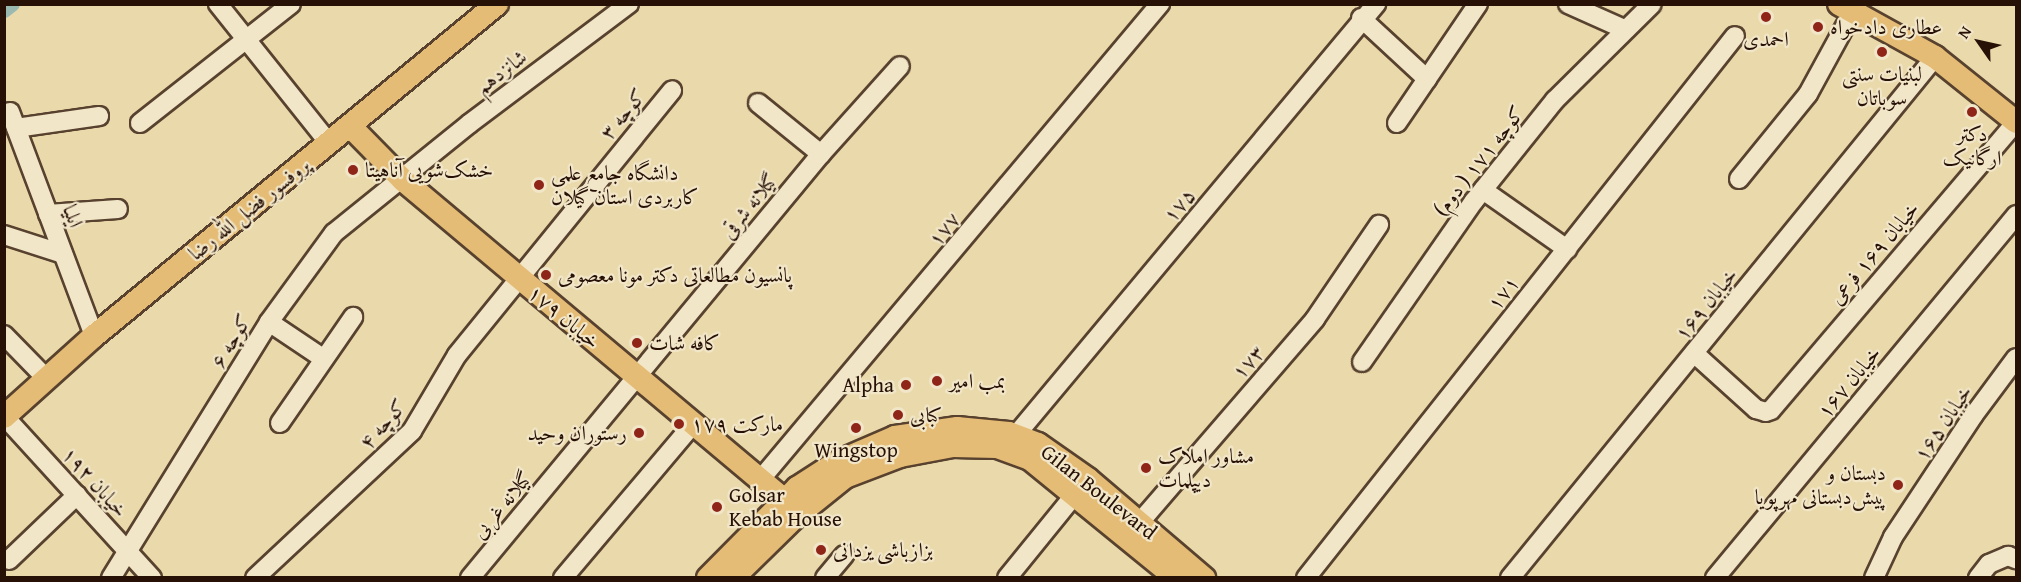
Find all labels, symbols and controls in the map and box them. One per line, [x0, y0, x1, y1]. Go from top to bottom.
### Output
marker: احمدی [1759, 10, 1773, 24]
north arrow [1949, 12, 2009, 72]
place label: عطاری دادخواه [1830, 14, 1942, 40]
marker: عطاری دادخواه [1811, 20, 1825, 34]
text: N [1951, 21, 1977, 43]
place label: احمدی [1743, 26, 1789, 52]
street label: شانزدهم [470, 44, 532, 100]
marker: لبنیات سنتی سوباتان [1875, 45, 1889, 59]
place label: لبنیات سنتی سوباتان [1842, 61, 1922, 111]
street label: کوچه ۳ [594, 83, 652, 145]
street label: کوچه ۱۷۱ ( دوم) [1428, 101, 1530, 221]
marker: دکتر ارگانیک [1965, 105, 1979, 119]
place label: دکتر ارگانیک [1942, 121, 2002, 171]
street label: پروفسور فضل الله رضا [183, 152, 315, 266]
place label: خشک‌شویی آناهیتا [365, 157, 493, 183]
place label: دانشگاه جامع علمی کاربردی استان گیلان [551, 160, 699, 210]
marker: خشک‌شویی آناهیتا [346, 163, 360, 177]
street label: گیلانه شرقی [715, 168, 783, 244]
marker: دانشگاه جامع علمی کاربردی استان گیلان [532, 178, 546, 192]
street label: ۱۷۵ [1158, 183, 1200, 227]
street label: خیابان ۱۶۹ فرعی [1824, 196, 1924, 310]
street label: ایلیا [57, 201, 89, 231]
street label: ۱۷۷ [923, 207, 965, 251]
place label: پانسیون مطالعاتی دکتر مونا معصومی [558, 262, 792, 288]
street label: خیابان ۱۶۹ [1669, 263, 1743, 345]
marker: پانسیون مطالعاتی دکتر مونا معصومی [539, 268, 553, 282]
street label: ۱۷۱ [1482, 271, 1524, 315]
street label: خیابان ۱۷۹ [523, 280, 605, 354]
street label: کوچه ۶ [205, 309, 257, 373]
place label: کافه شات [649, 330, 720, 356]
marker: کافه شات [630, 336, 644, 350]
street label: ۱۷۳ [1226, 340, 1270, 384]
street label: خیابان ۱۶۷ [1812, 341, 1886, 423]
place label: بمب امیر [949, 368, 1006, 394]
place label: Alpha [842, 372, 894, 398]
marker: بمب امیر [930, 374, 944, 388]
marker: Alpha [899, 378, 913, 392]
street label: خیابان ۱۶۵ [1909, 380, 1977, 466]
street label: کوچه ۴ [354, 394, 412, 454]
place label: کبابی [910, 402, 942, 428]
marker: کبابی [891, 408, 905, 422]
place label: ۱۷۹ مارکت [691, 411, 783, 437]
marker: ۱۷۹ مارکت [672, 417, 686, 431]
place label: رستوران وحید [528, 420, 627, 446]
marker: Wingstop [849, 421, 863, 435]
marker: رستوران وحید [632, 426, 646, 440]
place label: Wingstop [814, 437, 898, 463]
street label: Gilan Boulevard [1036, 439, 1162, 545]
street label: خیابان ۱۹۲ [57, 442, 133, 522]
place label: مشاور املاک دیپلمات [1158, 443, 1254, 493]
place label: دبستان و پیش‌دبستانی مهرپویا [1755, 460, 1886, 510]
marker: مشاور املاک دیپلمات [1139, 461, 1153, 475]
street label: گیلانه غربی [467, 466, 537, 544]
marker: دبستان و پیش‌دبستانی مهرپویا [1891, 478, 1905, 492]
place label: Golsar Kebab House [729, 482, 842, 532]
marker: Golsar Kebab House [710, 500, 724, 514]
place label: بزازباشی یزدانی [833, 537, 933, 563]
marker: بزازباشی یزدانی [814, 543, 828, 557]

